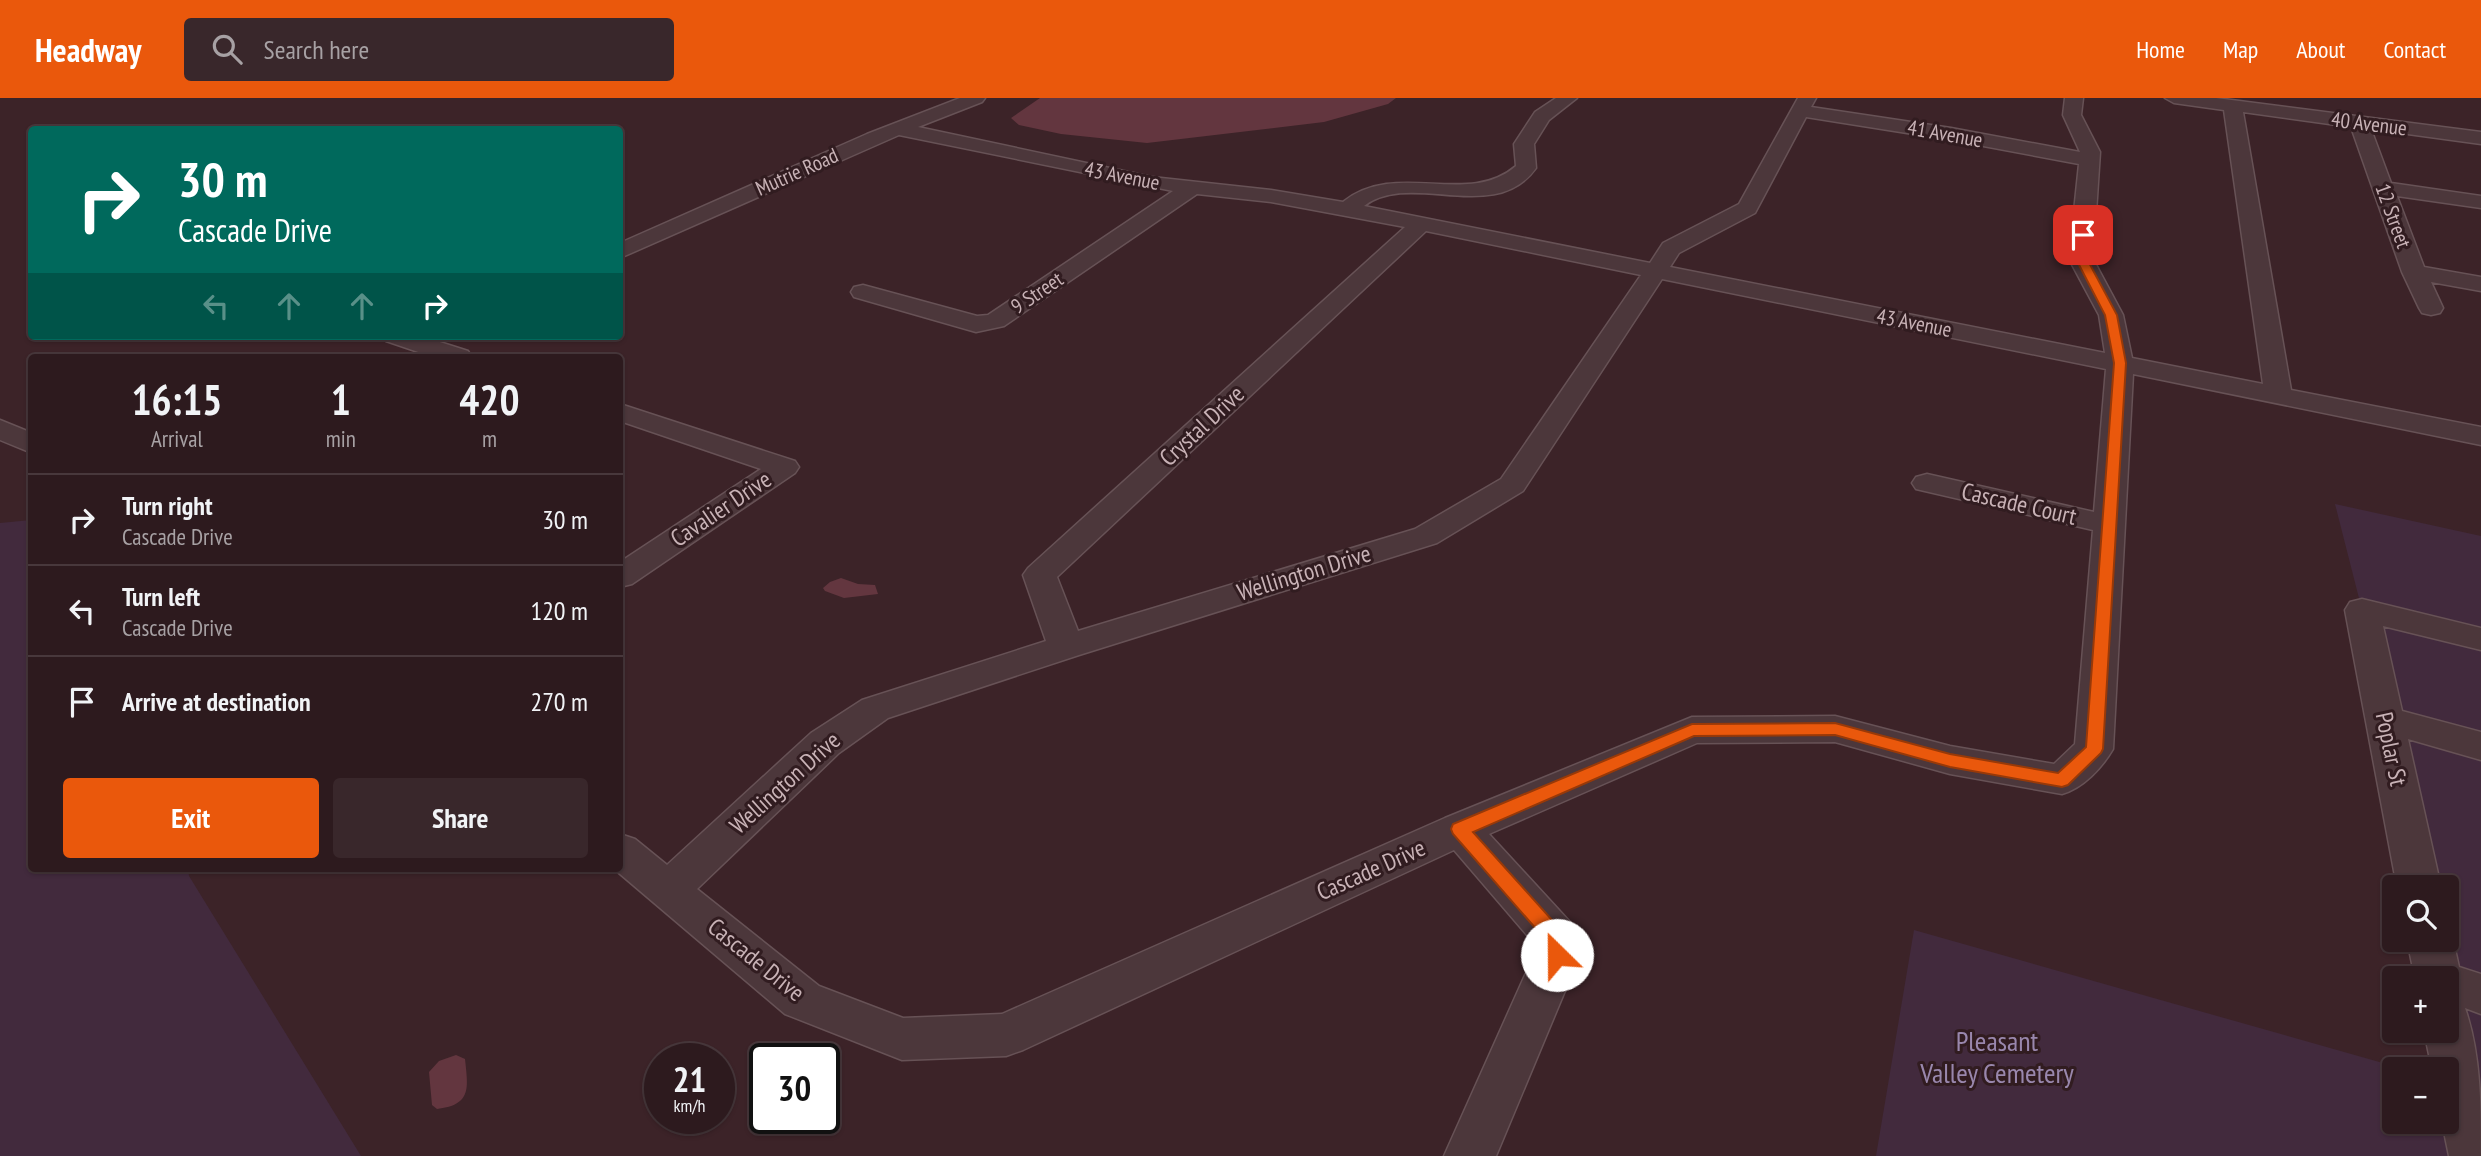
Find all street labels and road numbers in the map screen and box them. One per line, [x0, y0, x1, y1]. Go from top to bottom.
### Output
street label: 40 Avenue [2330, 105, 2408, 142]
street label: 41 Avenue [1905, 114, 1985, 153]
street label: Mutrie Road [751, 141, 842, 202]
street label: 43 Avenue [1082, 155, 1162, 196]
street label: 12 Street [2369, 180, 2418, 252]
street label: 9 Street [1005, 265, 1068, 320]
street label: 43 Avenue [1874, 302, 1954, 343]
street label: Crystal Drive [1153, 379, 1251, 473]
street label: Cavalier Drive [664, 464, 777, 554]
street label: Cascade Court [1959, 475, 2080, 532]
street label: Wellington Drive [1233, 537, 1375, 608]
street label: Poplar St [2369, 709, 2414, 789]
street label: Wellington Drive [723, 725, 846, 840]
street label: Cascade Drive [1312, 832, 1430, 907]
street label: Cascade Drive [702, 911, 811, 1008]

